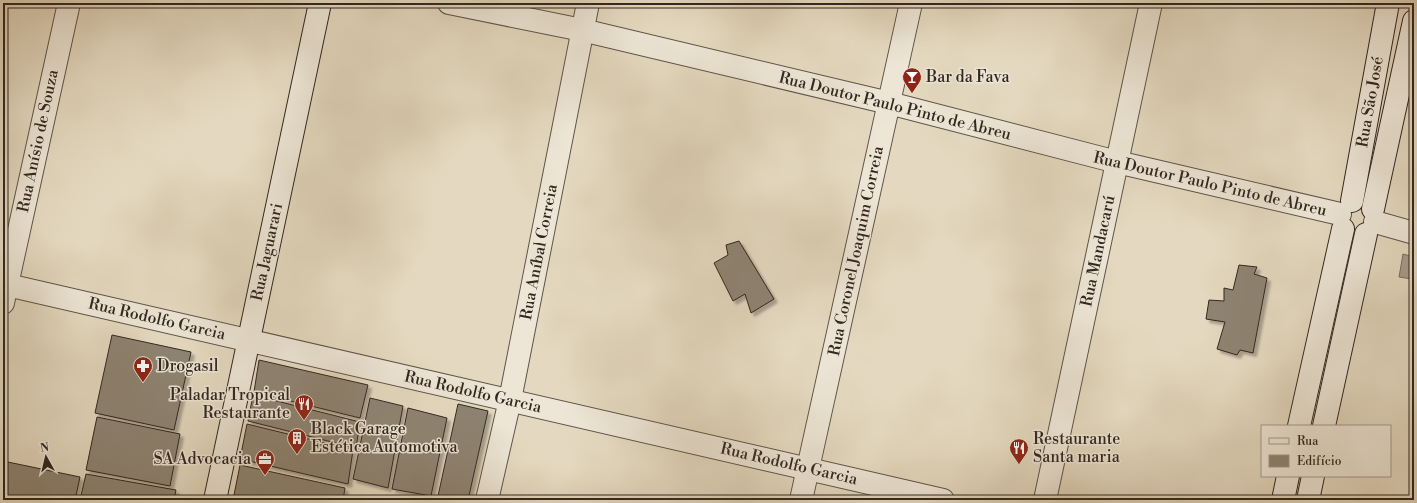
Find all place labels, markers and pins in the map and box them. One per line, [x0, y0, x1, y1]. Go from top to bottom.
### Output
bar icon: Bar da Fava [901, 66, 923, 94]
place label: Bar da Fava [925, 67, 1010, 87]
pharmacy icon: Drogasil [132, 355, 154, 383]
place label: Drogasil [157, 356, 219, 376]
place label: Paladar Tropical Restaurante [170, 385, 290, 423]
restaurant icon: Paladar Tropical Restaurante [293, 393, 315, 421]
place label: Black Garage Estética Automotiva [310, 419, 458, 457]
building icon: Black Garage Estética Automotiva [286, 427, 308, 455]
place label: Restaurante Santa maria [1033, 429, 1121, 467]
restaurant icon: Restaurante Santa maria [1008, 437, 1030, 465]
office icon: SA Advocacia [254, 448, 276, 476]
place label: SA Advocacia [154, 449, 252, 469]

